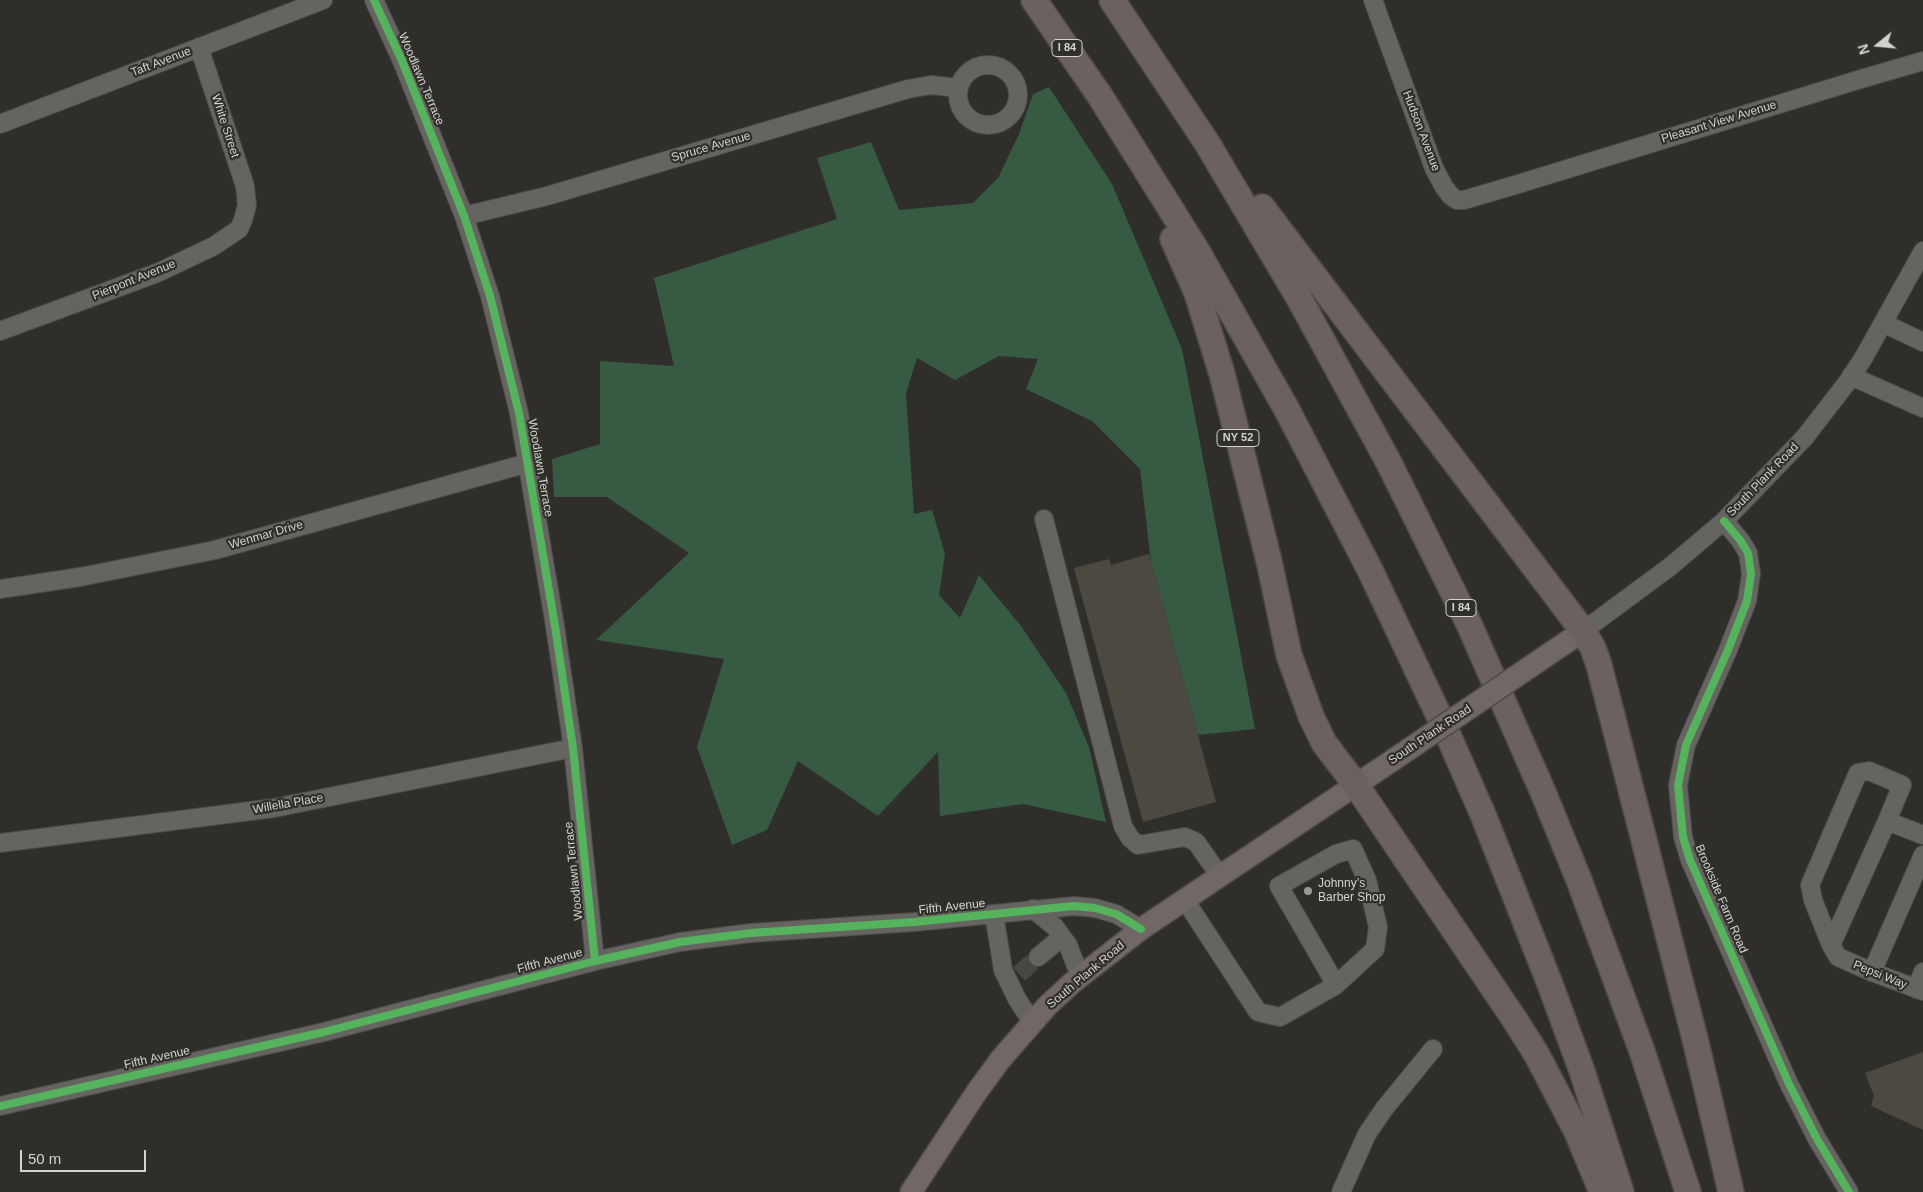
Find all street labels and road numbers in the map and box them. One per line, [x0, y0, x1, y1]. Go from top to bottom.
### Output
street label: Woodlawn Terrace [395, 31, 447, 127]
road number: I 84 [1052, 40, 1082, 56]
street label: Taft Avenue [129, 44, 193, 80]
street label: Hudson Avenue [1399, 89, 1443, 173]
street label: White Street [208, 92, 242, 160]
street label: Pleasant View Avenue [1660, 98, 1778, 146]
street label: Spruce Avenue [670, 129, 752, 165]
street label: Pierpont Avenue [90, 257, 178, 303]
street label: Woodlawn Terrace [524, 418, 556, 518]
road number: NY 52 [1217, 429, 1259, 446]
street label: South Plank Road [1724, 440, 1802, 520]
street label: Wenmar Drive [227, 518, 305, 552]
road number: I 84 [1446, 600, 1476, 616]
street label: South Plank Road [1386, 702, 1474, 768]
street label: Willella Place [252, 791, 324, 817]
street label: Woodlawn Terrace [562, 821, 586, 921]
street label: Brookside Farm Road [1692, 842, 1750, 956]
street label: Fifth Avenue [918, 896, 986, 918]
street label: South Plank Road [1044, 938, 1128, 1012]
street label: Fifth Avenue [516, 945, 584, 977]
street label: Pepsi Way [1851, 958, 1909, 992]
street label: Fifth Avenue [123, 1043, 191, 1073]

